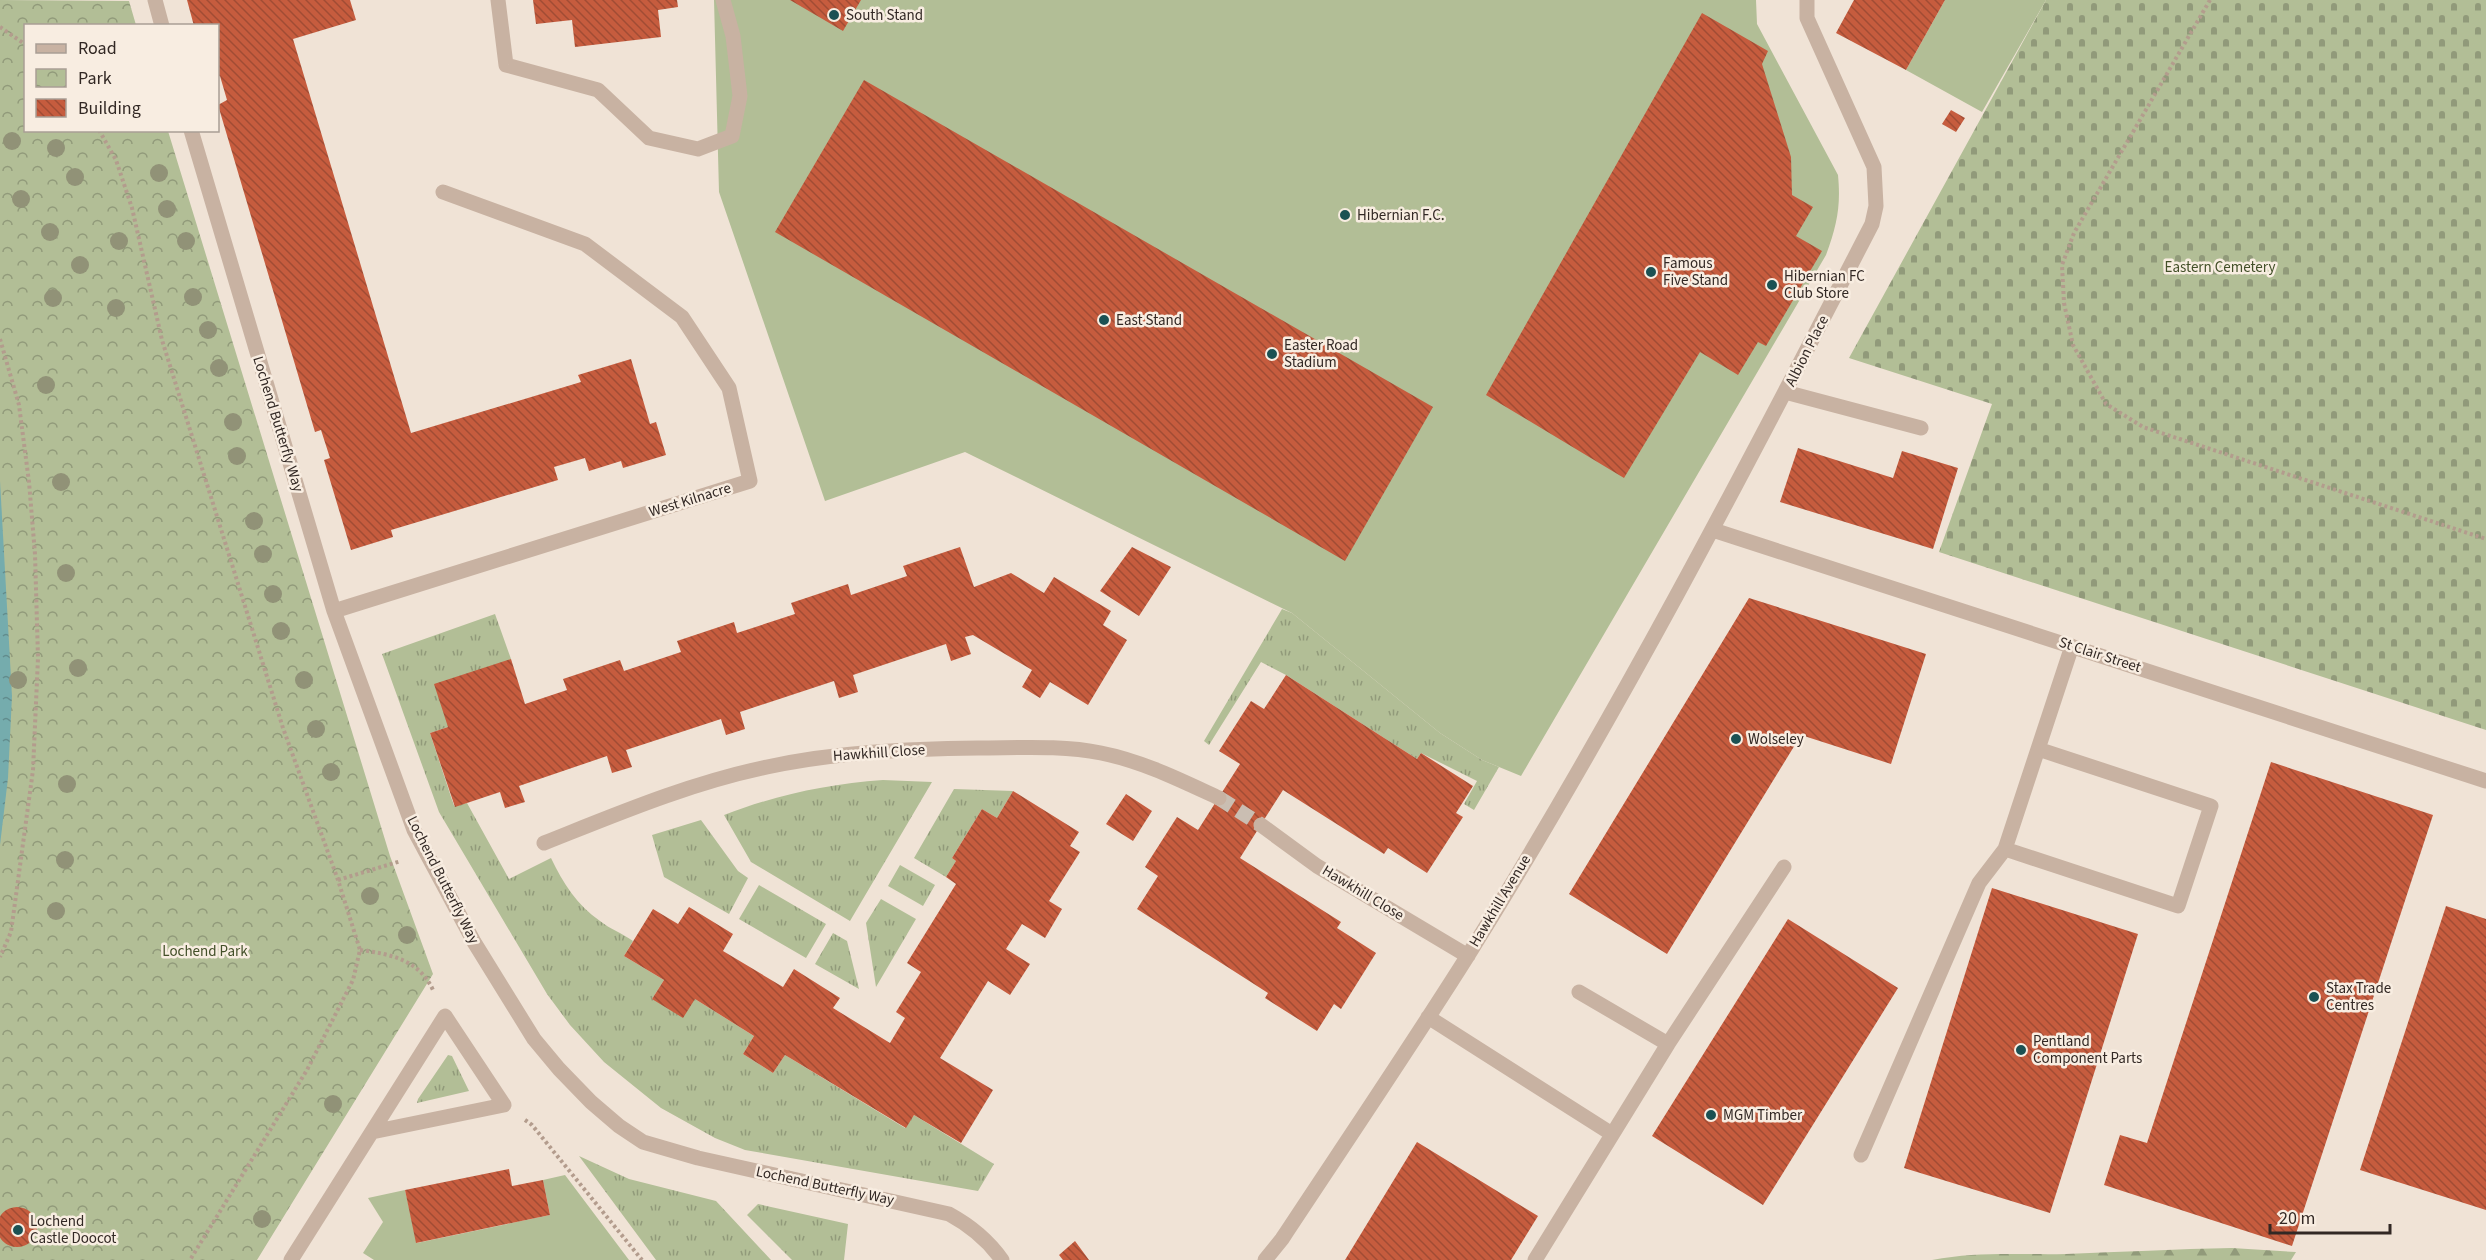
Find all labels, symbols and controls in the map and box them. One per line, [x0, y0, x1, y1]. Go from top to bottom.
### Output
place label: South Stand [846, 5, 923, 26]
marker: South Stand [827, 8, 841, 22]
legend [24, 24, 219, 132]
text: Road [78, 36, 117, 61]
text: Park [78, 66, 112, 91]
text: Building [78, 96, 141, 121]
place label: Hibernian F.C. [1357, 205, 1444, 226]
marker: Hibernian F.C. [1338, 208, 1352, 222]
place label: Famous Five Stand [1663, 253, 1728, 291]
park label: Eastern Cemetery [2165, 257, 2275, 278]
marker: Famous Five Stand [1644, 265, 1658, 279]
place label: Hibernian FC Club Store [1784, 266, 1865, 304]
marker: Hibernian FC Club Store [1765, 278, 1779, 292]
place label: East Stand [1116, 310, 1182, 331]
street label: Albion Place [1780, 312, 1834, 390]
marker: East Stand [1097, 313, 1111, 327]
place label: Easter Road Stadium [1284, 335, 1358, 373]
marker: Easter Road Stadium [1265, 347, 1279, 361]
street label: Lochend Butterfly Way [247, 354, 309, 494]
street label: West Kilnacre [646, 478, 734, 522]
street label: St Clair Street [2056, 632, 2144, 678]
place label: Wolseley [1748, 729, 1804, 750]
marker: Wolseley [1729, 732, 1743, 746]
street label: Hawkhill Close [832, 739, 926, 767]
street label: Lochend Butterfly Way [402, 813, 484, 947]
street label: Hawkhill Avenue [1464, 851, 1536, 951]
street label: Hawkhill Close [1318, 860, 1408, 926]
park label: Lochend Park [162, 941, 248, 962]
place label: Stax Trade Centres [2326, 978, 2391, 1016]
marker: Stax Trade Centres [2307, 990, 2321, 1004]
place label: Pentland Component Parts [2033, 1031, 2142, 1069]
marker: Pentland Component Parts [2014, 1043, 2028, 1057]
place label: MGM Timber [1723, 1105, 1803, 1126]
marker: MGM Timber [1704, 1108, 1718, 1122]
street label: Lochend Butterfly Way [754, 1161, 896, 1211]
scale bar [2270, 1197, 2390, 1235]
text: 20 m [2279, 1206, 2315, 1231]
place label: Lochend Castle Doocot [30, 1211, 116, 1249]
marker: Lochend Castle Doocot [11, 1223, 25, 1237]

